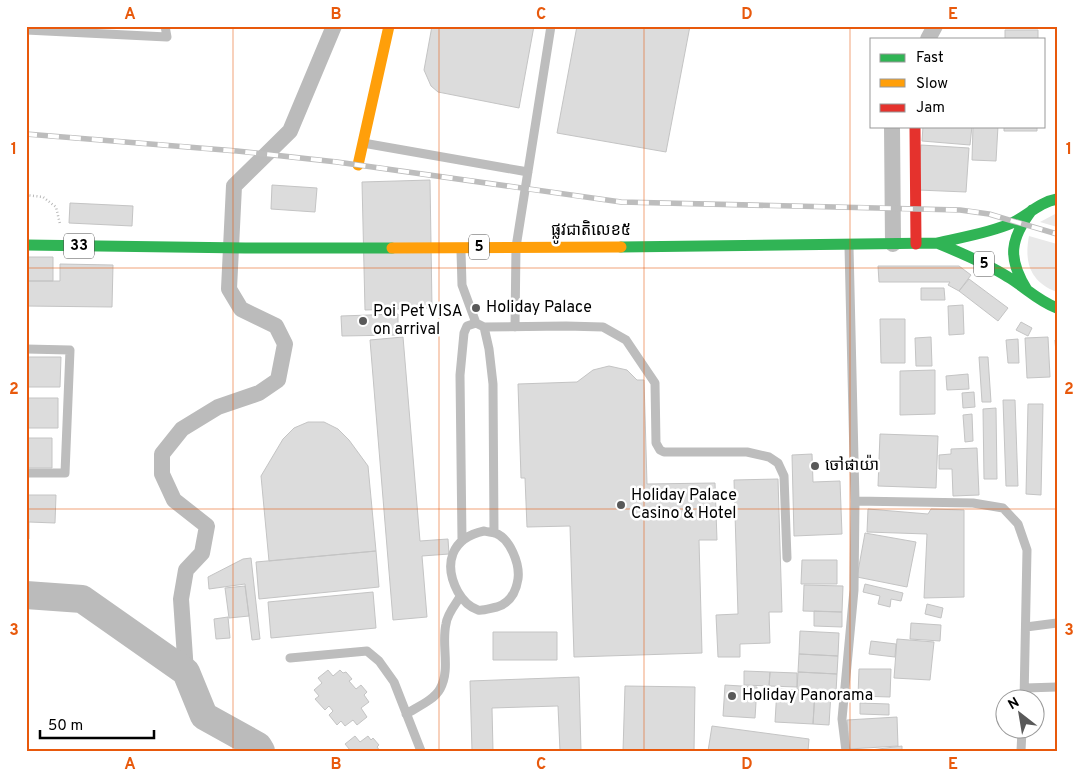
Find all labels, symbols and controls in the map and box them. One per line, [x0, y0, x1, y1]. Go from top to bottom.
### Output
text: A [124, 5, 136, 25]
text: B [330, 5, 342, 25]
text: C [536, 5, 546, 25]
text: D [741, 5, 753, 25]
text: E [948, 5, 958, 25]
legend [870, 38, 1046, 128]
text: Fast [916, 49, 944, 68]
text: Slow [916, 75, 948, 94]
text: Jam [916, 99, 945, 118]
text: 1 [11, 140, 17, 160]
text: 1 [1066, 140, 1072, 160]
street label: ផ្លូវជាតិលេខ៥ [551, 220, 631, 244]
road number: 33 [64, 234, 94, 258]
road number: 5 [469, 234, 489, 260]
road number: 5 [974, 252, 994, 276]
place label: Holiday Palace [486, 298, 592, 318]
place label: Poi Pet VISA on arrival [373, 302, 463, 340]
marker: Holiday Palace [470, 302, 482, 314]
marker: Poi Pet VISA on arrival [357, 315, 369, 327]
text: 2 [9, 380, 19, 400]
text: 2 [1064, 380, 1074, 400]
place label: ចៅផាយ៉ា [825, 454, 879, 476]
marker: ចៅផាយ៉ា [809, 460, 821, 472]
place label: Holiday Palace Casino & Hotel [631, 486, 737, 524]
marker: Holiday Palace Casino & Hotel [615, 499, 627, 511]
text: 3 [9, 621, 19, 641]
text: 3 [1064, 621, 1074, 641]
place label: Holiday Panorama [742, 686, 873, 706]
marker: Holiday Panorama [726, 690, 738, 702]
north arrow [996, 690, 1046, 740]
text: N [1005, 694, 1023, 714]
scale bar [40, 707, 154, 739]
text: 50 m [48, 717, 83, 736]
text: A [124, 755, 136, 775]
text: B [330, 755, 342, 775]
text: C [536, 755, 546, 775]
text: D [741, 755, 753, 775]
text: E [948, 755, 958, 775]

